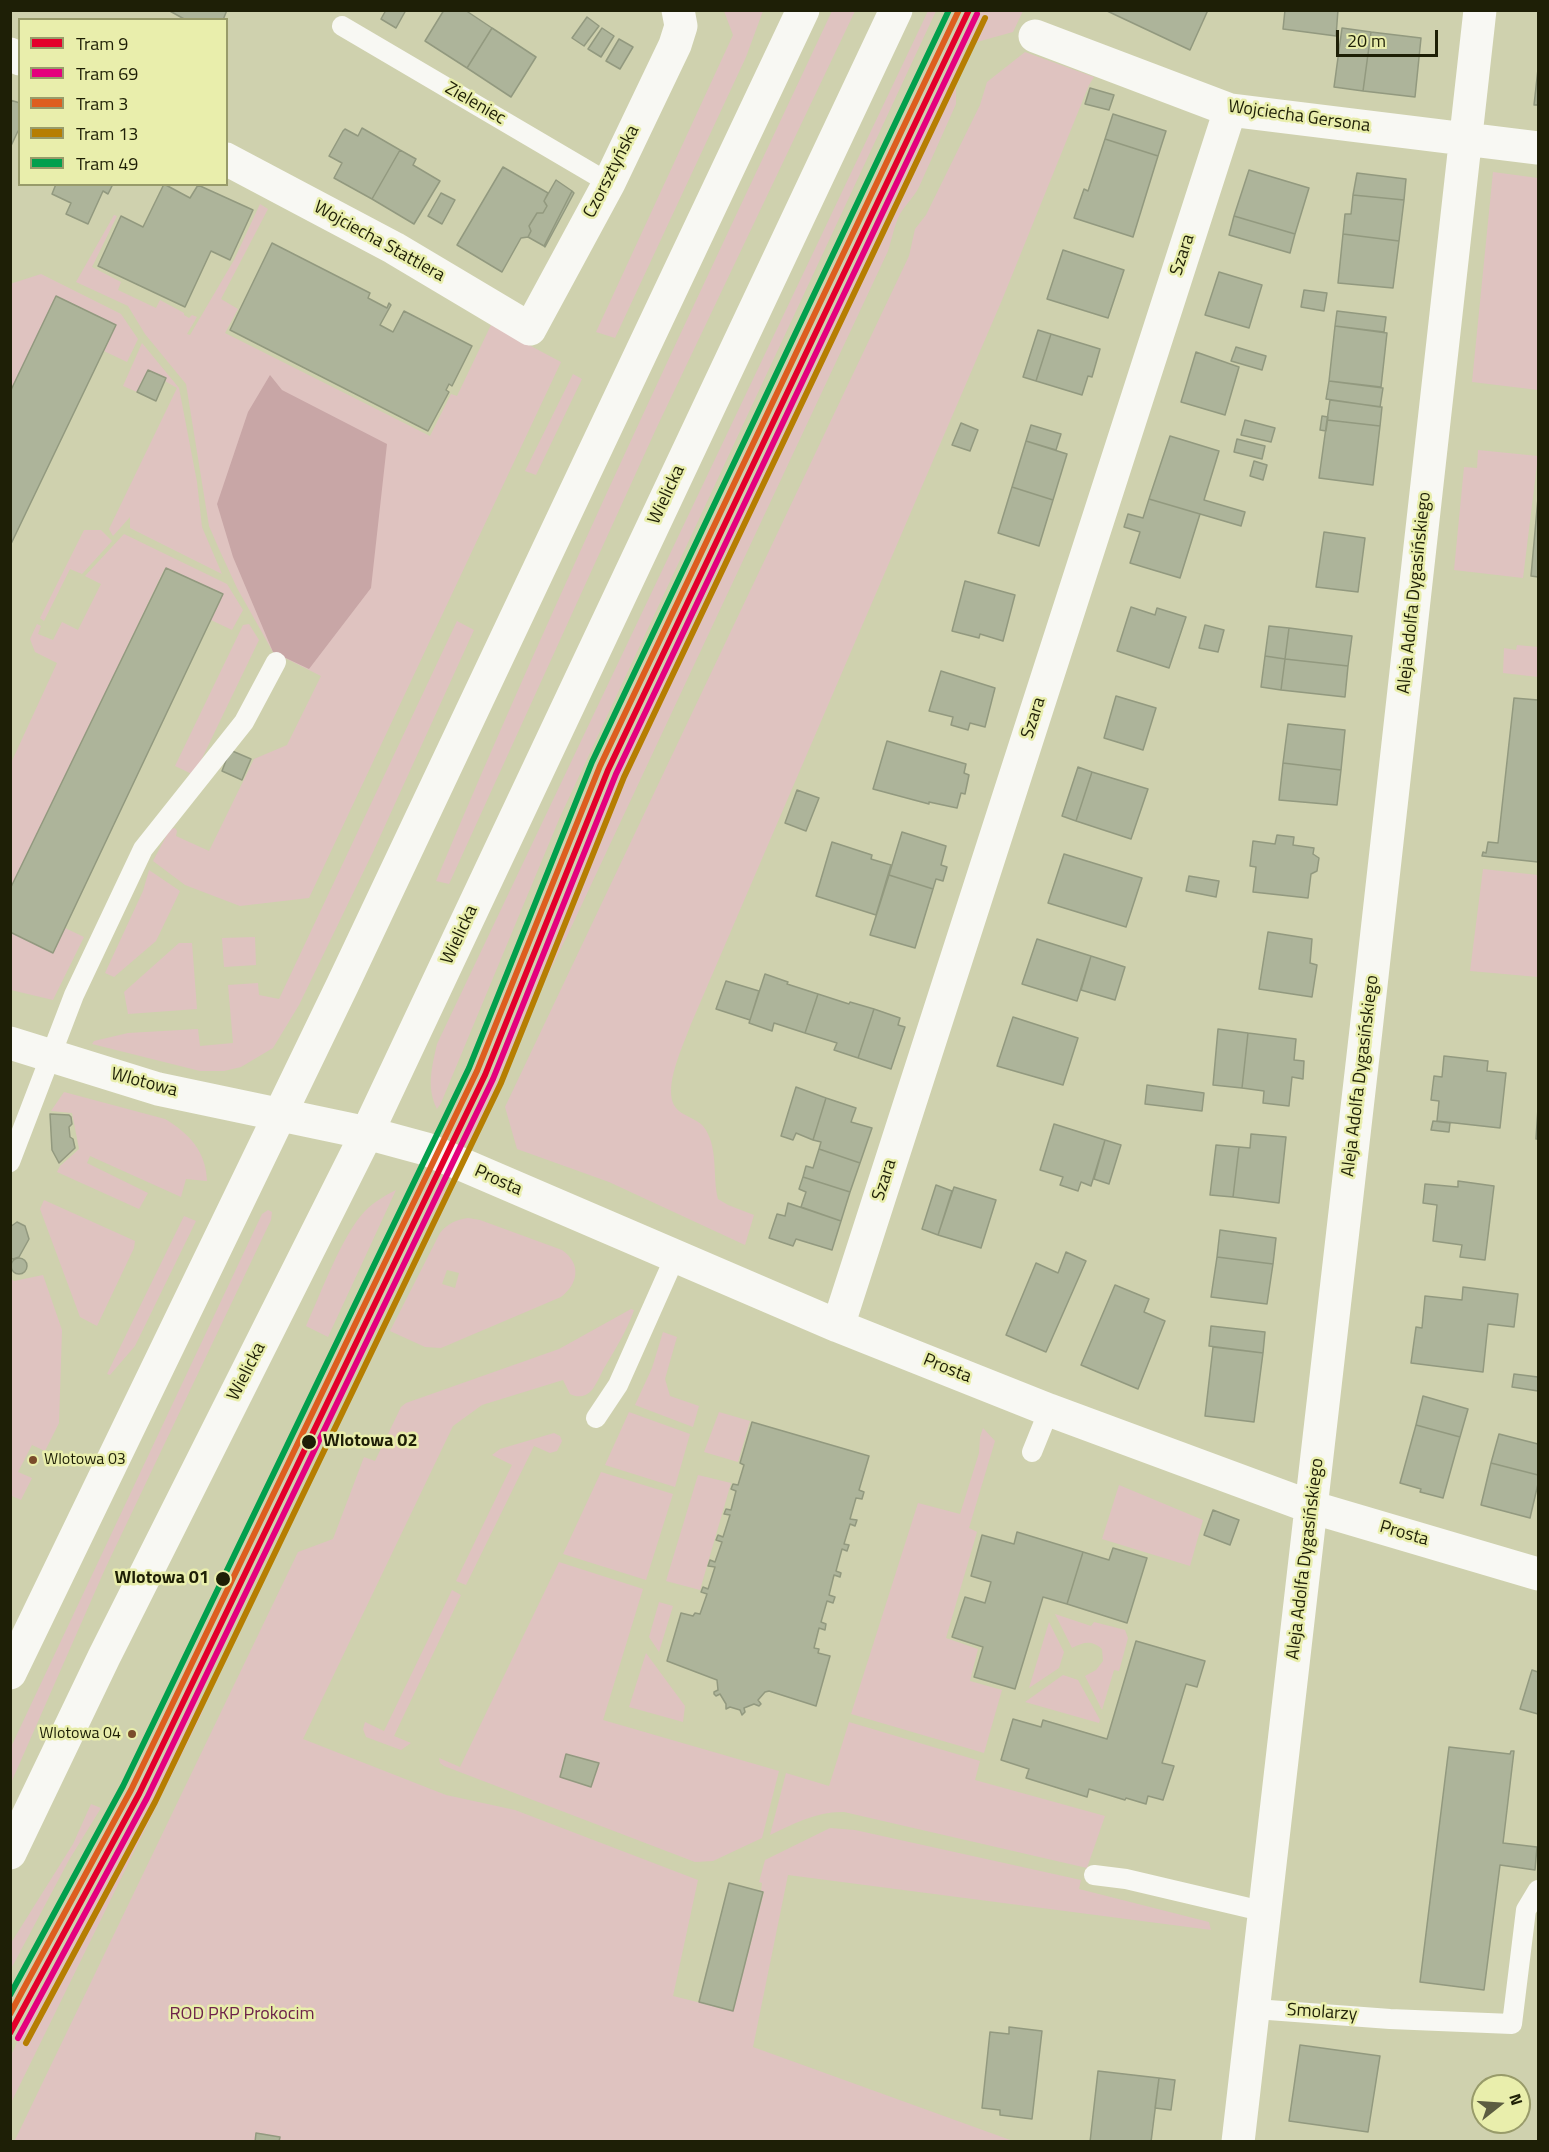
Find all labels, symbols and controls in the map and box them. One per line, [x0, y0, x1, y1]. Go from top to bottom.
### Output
legend [18, 18, 228, 186]
scale bar [1339, 18, 1441, 56]
text: 20 m [1347, 27, 1386, 54]
text: Tram 9 [76, 30, 128, 57]
text: Tram 69 [76, 60, 138, 87]
street label: Zieleniec [441, 78, 509, 130]
text: Tram 3 [76, 90, 128, 117]
street label: Wojciecha Gersona [1227, 96, 1371, 138]
text: Tram 13 [76, 120, 138, 147]
street label: Czorsztyńska [579, 122, 645, 222]
text: Tram 49 [76, 150, 138, 177]
street label: Wojciecha Stattlera [310, 197, 448, 287]
street label: Szara [1166, 232, 1200, 278]
street label: Wielicka [644, 462, 690, 528]
street label: Aleja Adolfa Dygasińskiego [1394, 491, 1436, 695]
street label: Szara [1017, 695, 1051, 741]
street label: Wielicka [437, 902, 483, 968]
street label: Aleja Adolfa Dygasińskiego [1338, 974, 1384, 1178]
street label: Wlotowa [108, 1064, 180, 1102]
street label: Szara [868, 1157, 902, 1203]
street label: Prosta [471, 1161, 525, 1201]
street label: Wielicka [223, 1339, 271, 1405]
street label: Prosta [920, 1350, 974, 1388]
place label: Wlotowa 02 [323, 1431, 418, 1453]
marker: Wlotowa 02 [300, 1433, 318, 1451]
place label: Wlotowa 03 [44, 1450, 126, 1470]
marker: Wlotowa 03 [27, 1454, 39, 1466]
street label: Aleja Adolfa Dygasińskiego [1283, 1457, 1329, 1661]
street label: Prosta [1377, 1517, 1431, 1551]
place label: Wlotowa 01 [114, 1568, 209, 1590]
marker: Wlotowa 01 [214, 1570, 232, 1588]
place label: Wlotowa 04 [39, 1724, 121, 1744]
marker: Wlotowa 04 [126, 1728, 138, 1740]
street label: Smolarzy [1286, 2000, 1358, 2026]
park label: ROD PKP Prokocim [169, 2004, 315, 2026]
north arrow [1471, 2074, 1531, 2134]
text: N [1503, 2091, 1529, 2108]

